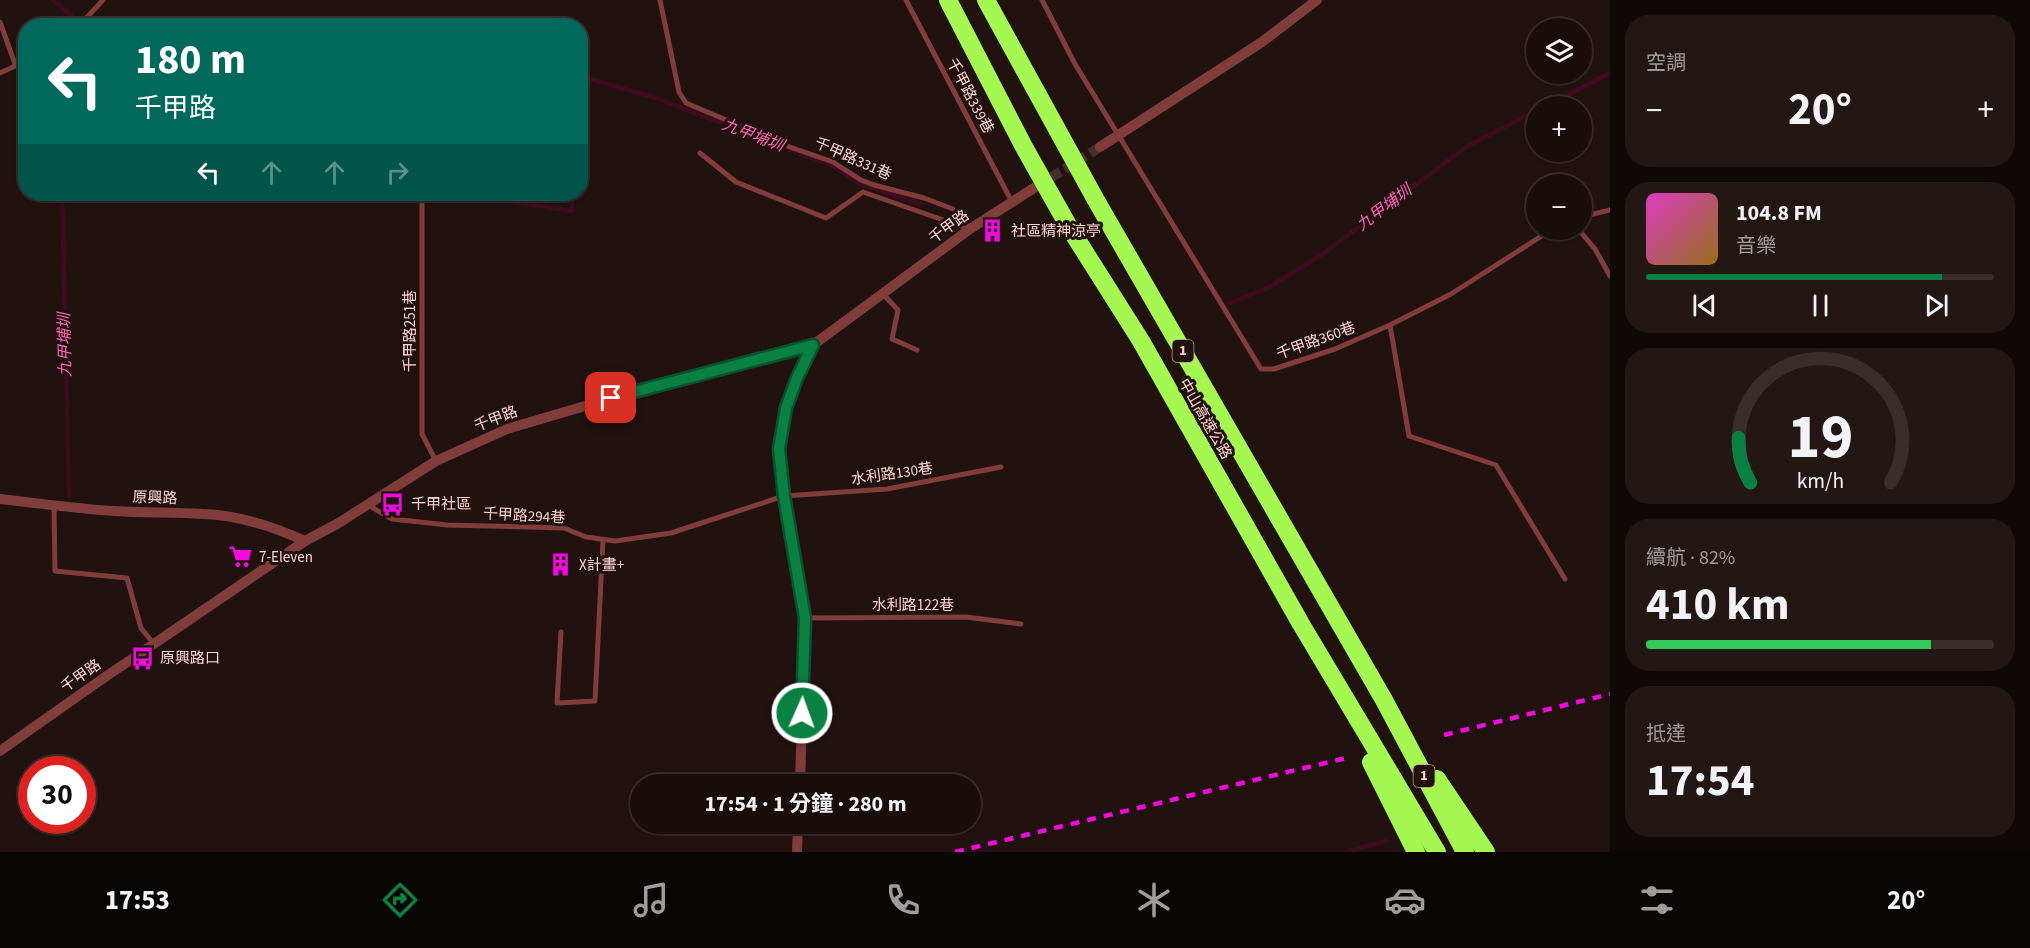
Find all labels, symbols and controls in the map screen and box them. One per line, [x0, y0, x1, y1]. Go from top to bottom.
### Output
map controls [1526, 18, 1592, 240]
button: layers [1526, 18, 1592, 84]
text: 180 m [135, 30, 246, 90]
icon: left [36, 42, 114, 120]
text: 空調 [1646, 49, 1686, 77]
street label: 千甲路339巷 [941, 55, 999, 137]
text: 20° [1788, 78, 1852, 142]
text: − [1646, 87, 1662, 134]
text: + [1978, 87, 1994, 134]
text: 千甲路 [135, 89, 216, 128]
button: + [1526, 96, 1592, 162]
water label: 九甲埔圳 [719, 113, 789, 157]
street label: 千甲路331巷 [811, 133, 895, 185]
icon: left [192, 156, 225, 189]
icon: ahead [255, 156, 288, 189]
icon: ahead [318, 156, 351, 189]
icon: right [381, 156, 414, 189]
button: − [1526, 174, 1592, 240]
water label: 九甲埔圳 [1352, 179, 1418, 236]
text: 104.8 FM [1736, 197, 1822, 229]
street label: 千甲路 [925, 205, 973, 249]
building icon: 社區精神涼亭 [980, 218, 1006, 244]
place label: 社區精神涼亭 [1011, 221, 1101, 242]
text: 音樂 [1736, 232, 1776, 260]
icon: previous [1688, 289, 1721, 322]
icon: pause [1804, 289, 1837, 322]
icon: next [1920, 289, 1953, 322]
street label: 千甲路251巷 [400, 290, 421, 372]
water label: 九甲埔圳 [53, 311, 77, 377]
street label: 千甲路360巷 [1274, 317, 1358, 365]
road number: 1 [1172, 340, 1194, 362]
pin [585, 372, 636, 423]
street label: 中山高速公路 [1173, 375, 1237, 463]
icon: arrive [594, 381, 627, 414]
text: 19 [1787, 393, 1853, 482]
street label: 千甲路 [471, 401, 521, 437]
street label: 水利路130巷 [850, 458, 934, 490]
text: km/h [1796, 466, 1844, 497]
street label: 原興路 [132, 487, 178, 509]
bus stop icon: 千甲社區 [380, 491, 406, 517]
place label: 千甲社區 [411, 494, 471, 515]
street label: 千甲路294巷 [482, 503, 566, 529]
supermarket icon: 7-Eleven [228, 544, 254, 570]
text: 續航 · 82% [1646, 544, 1735, 572]
place label: 7-Eleven [259, 547, 313, 568]
building icon: X計畫+ [548, 552, 574, 578]
place label: X計畫+ [579, 555, 624, 576]
text: 410 km [1646, 573, 1790, 637]
street label: 水利路122巷 [872, 595, 954, 616]
bus stop icon: 原興路口 [129, 645, 155, 671]
place label: 原興路口 [160, 648, 220, 669]
street label: 千甲路 [57, 654, 105, 698]
position arrow [770, 681, 834, 745]
text: 抵達 [1646, 720, 1686, 748]
text: 17:54 [1646, 749, 1755, 813]
speed limit sign: 30 [18, 756, 96, 834]
road number: 1 [1414, 765, 1434, 787]
text: 17:54 · 1 分鐘 · 280 m [705, 788, 906, 820]
icon: directions [379, 879, 421, 921]
icon: music [630, 879, 672, 921]
icon: phone [882, 879, 924, 921]
icon: climate [1133, 879, 1175, 921]
icon: car [1384, 879, 1426, 921]
icon: filters [1636, 879, 1678, 921]
text: 17:53 [105, 881, 170, 920]
text: 20° [1887, 881, 1925, 920]

